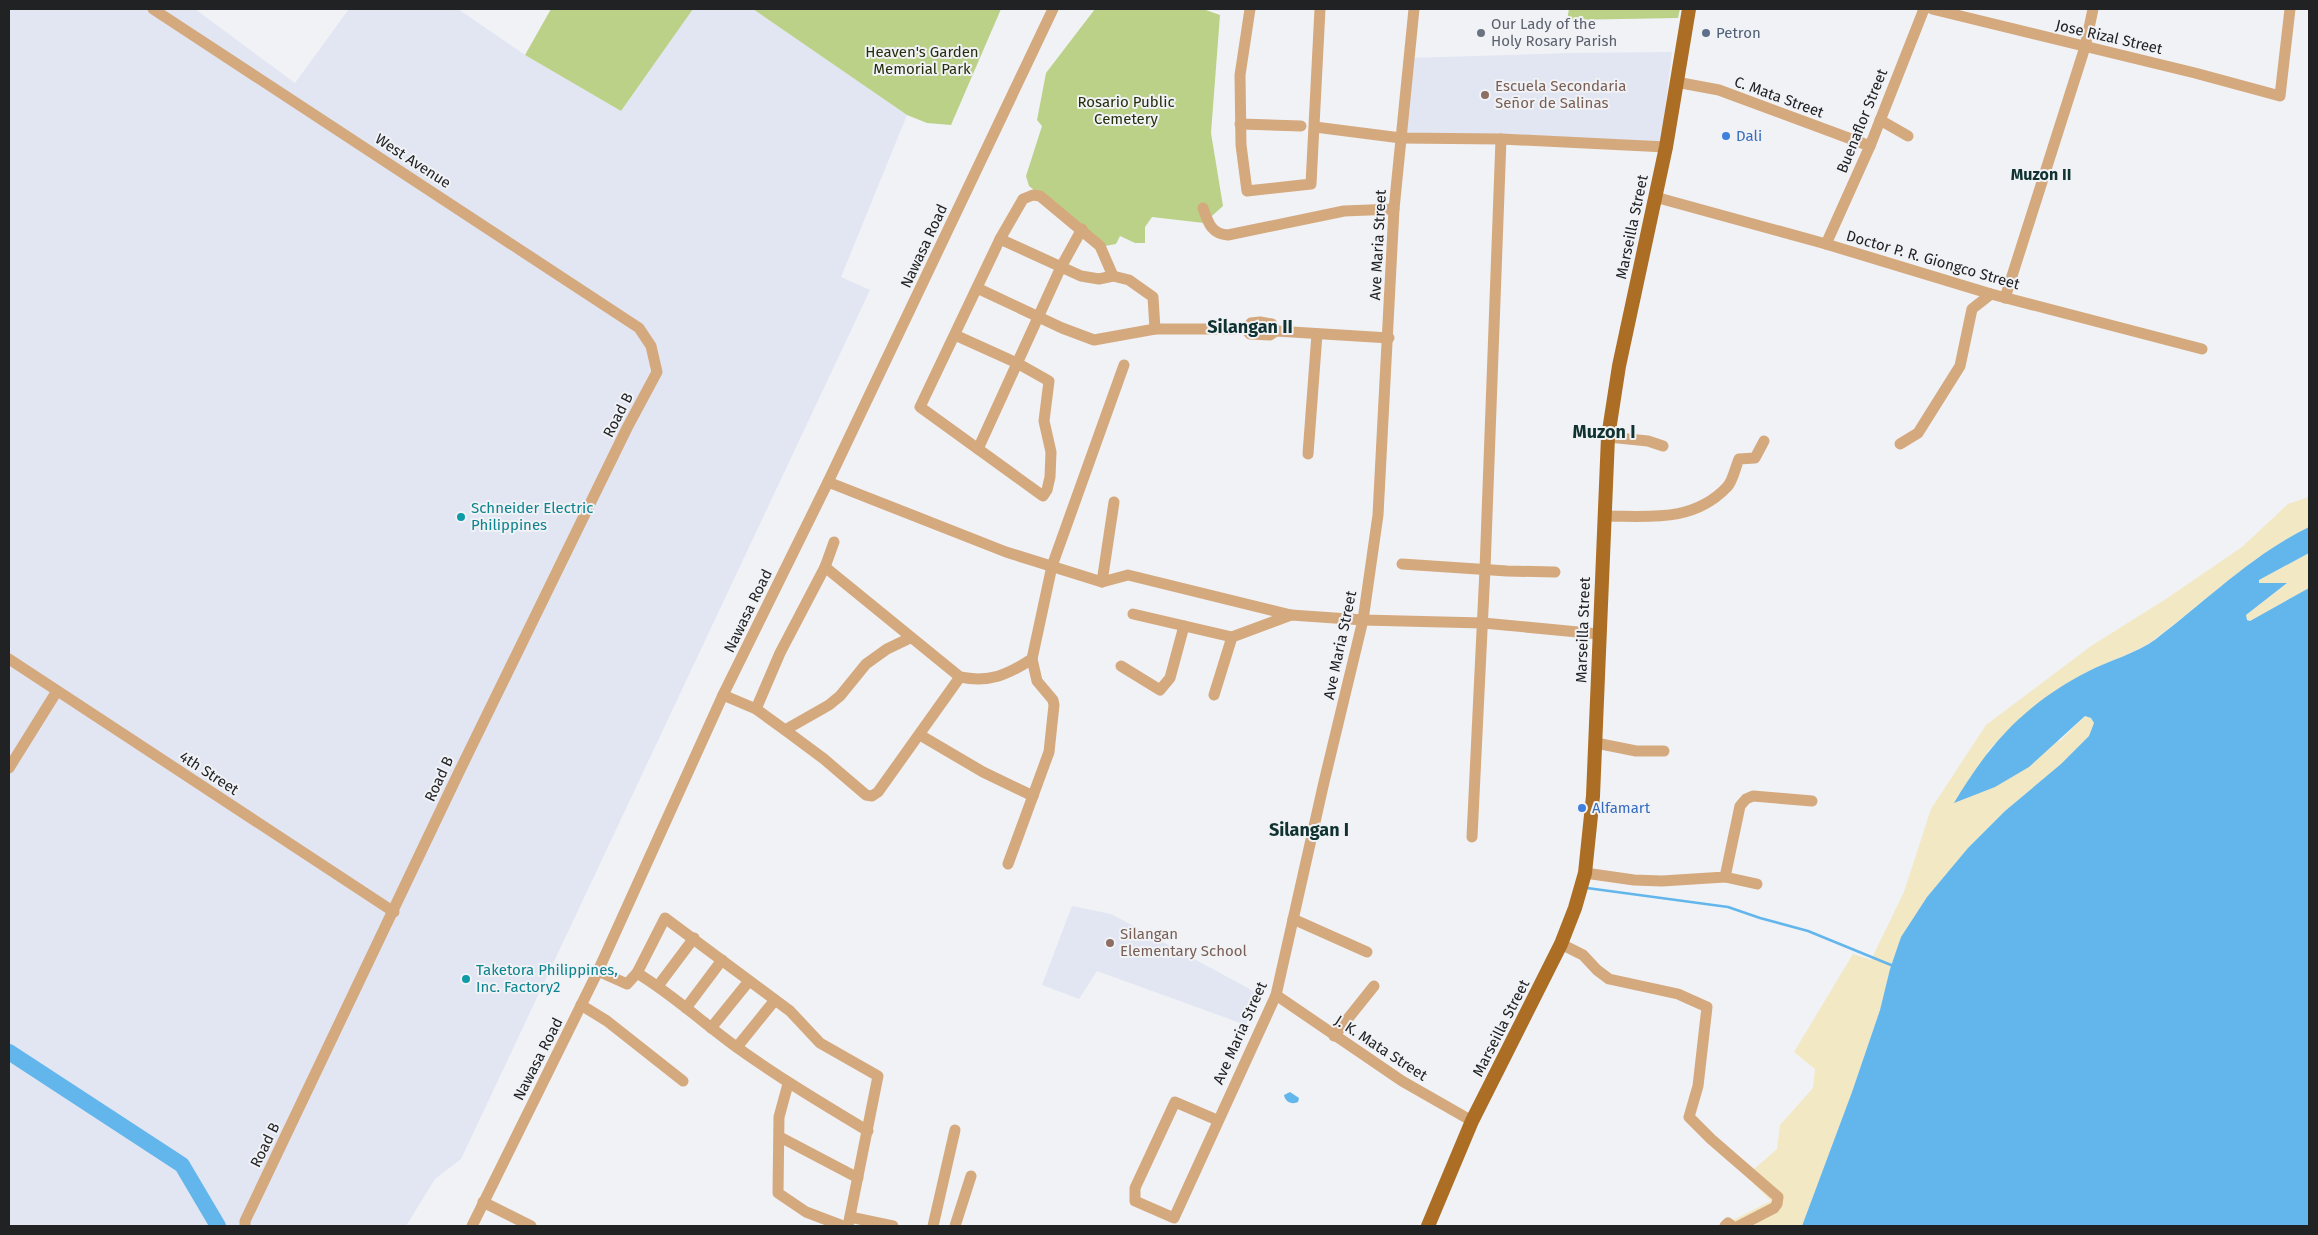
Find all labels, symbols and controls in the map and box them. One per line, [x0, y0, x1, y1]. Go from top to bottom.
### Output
place label: Our Lady of the Holy Rosary Parish [1491, 15, 1617, 50]
street label: Jose Rizal Street [2054, 16, 2165, 58]
place label: Petron [1716, 24, 1761, 42]
marker: Our Lady of the Holy Rosary Parish [1475, 27, 1487, 39]
marker: Petron [1700, 27, 1712, 39]
park label: Heaven's Garden Memorial Park [865, 43, 979, 78]
street label: Buenaflor Street [1833, 66, 1891, 176]
street label: C. Mata Street [1732, 72, 1827, 122]
place label: Escuela Secondaria Señor de Salinas [1495, 77, 1626, 112]
marker: Escuela Secondaria Señor de Salinas [1479, 89, 1491, 101]
park label: Rosario Public Cemetery [1077, 93, 1175, 128]
place label: Dali [1736, 127, 1762, 145]
street label: West Avenue [372, 130, 454, 192]
marker: Dali [1720, 130, 1732, 142]
district label: Muzon II [2011, 165, 2071, 184]
street label: Marseilla Street [1612, 173, 1652, 281]
street label: Ave Maria Street [1366, 189, 1390, 301]
street label: Nawasa Road [897, 201, 951, 291]
street label: Doctor P. R. Giongco Street [1844, 227, 2022, 294]
district label: Silangan II [1207, 316, 1293, 338]
street label: Road B [599, 390, 637, 440]
district label: Muzon I [1573, 421, 1635, 443]
place label: Schneider Electric Philippines [471, 499, 593, 534]
marker: Schneider Electric Philippines [455, 511, 467, 523]
street label: Nawasa Road [720, 566, 776, 656]
street label: Marseilla Street [1572, 576, 1594, 683]
street label: Ave Maria Street [1320, 588, 1360, 701]
street label: 4th Street [176, 747, 242, 799]
street label: Road B [421, 754, 457, 804]
place label: Alfamart [1592, 799, 1651, 817]
marker: Alfamart [1576, 802, 1588, 814]
district label: Silangan I [1269, 819, 1349, 841]
place label: Silangan Elementary School [1120, 925, 1248, 960]
marker: Silangan Elementary School [1104, 937, 1116, 949]
place label: Taketora Philippines, Inc. Factory2 [476, 961, 618, 996]
marker: Taketora Philippines, Inc. Factory2 [460, 973, 472, 985]
street label: Marseilla Street [1469, 976, 1533, 1079]
street label: Ave Maria Street [1209, 978, 1271, 1087]
street label: J. K. Mata Street [1331, 1011, 1431, 1085]
street label: Nawasa Road [509, 1015, 567, 1103]
street label: Road B [246, 1120, 284, 1170]

